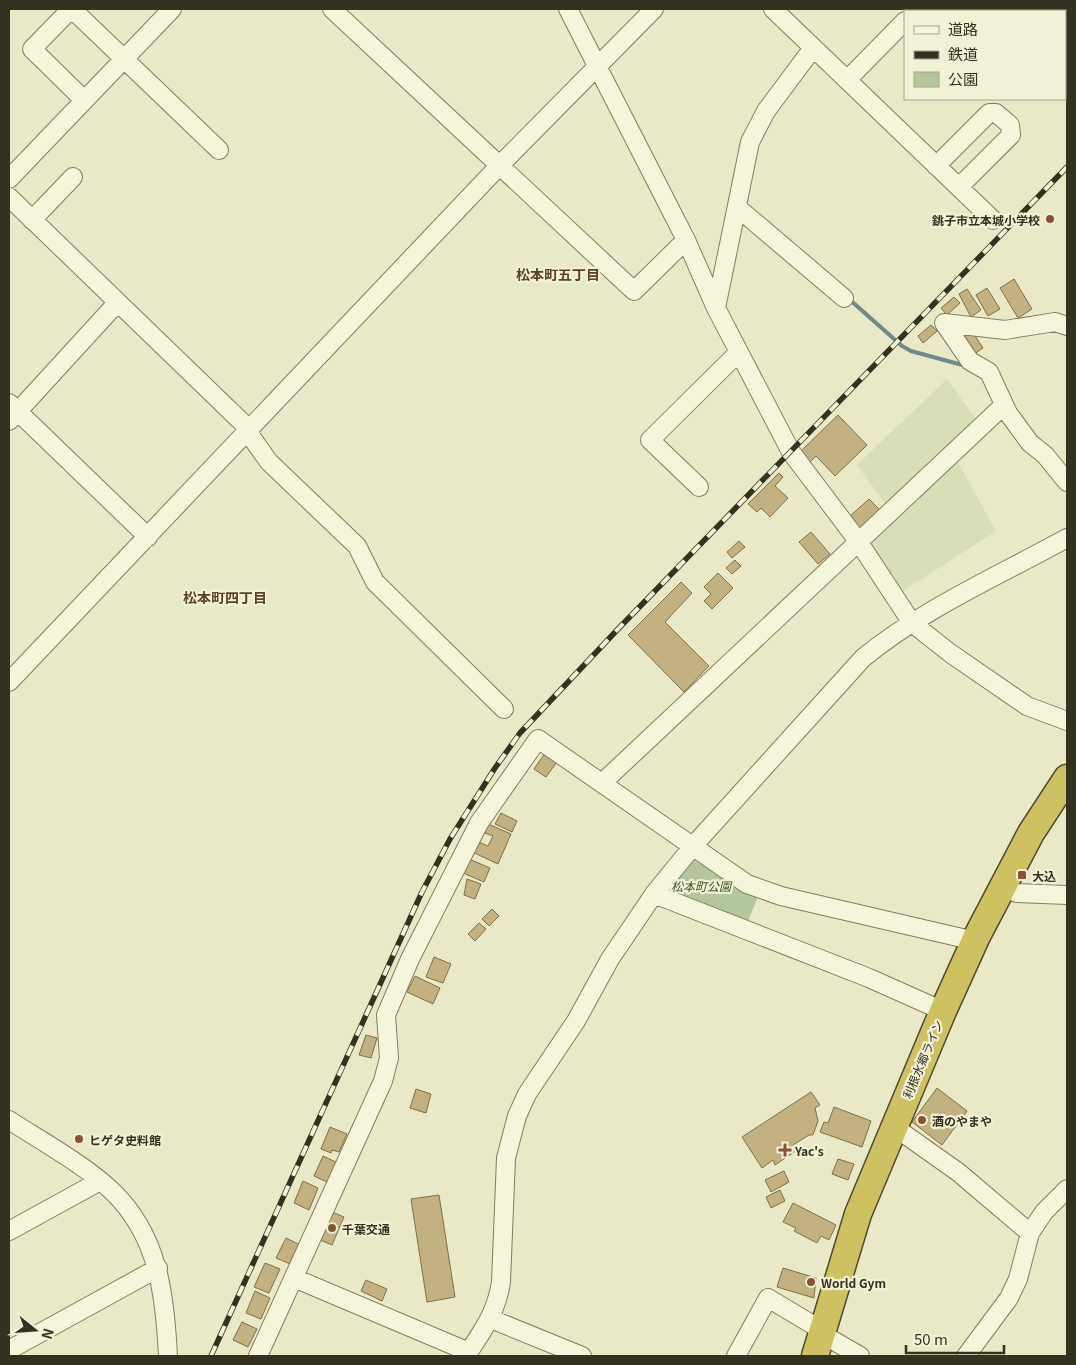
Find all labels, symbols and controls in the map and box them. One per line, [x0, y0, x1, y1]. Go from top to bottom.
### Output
legend [904, 10, 1066, 100]
text: 道路 [948, 18, 978, 39]
text: 鉄道 [948, 43, 978, 64]
text: 公園 [948, 68, 978, 89]
place label: 銚子市立本城小学校 [931, 211, 1040, 228]
marker: 銚子市立本城小学校 [1044, 213, 1056, 225]
district label: 松本町五丁目 [516, 264, 600, 284]
district label: 松本町四丁目 [183, 587, 267, 607]
place label: 大込 [1032, 867, 1056, 884]
marker: 大込 [1016, 869, 1028, 881]
park label: 松本町公園 [671, 877, 733, 894]
street label: 利根水郷ライン [898, 1017, 946, 1101]
place label: 酒のやまや [932, 1112, 992, 1129]
marker: 酒のやまや [916, 1114, 928, 1126]
place label: ヒゲタ史料館 [89, 1131, 161, 1148]
marker: ヒゲタ史料館 [73, 1133, 85, 1145]
place label: Yac's [794, 1142, 824, 1159]
marker: Yac's [779, 1144, 791, 1156]
place label: 千葉交通 [342, 1220, 390, 1237]
marker: 千葉交通 [326, 1222, 338, 1234]
place label: World Gym [821, 1274, 886, 1291]
marker: World Gym [805, 1276, 817, 1288]
north arrow [10, 1305, 60, 1355]
scale bar [906, 1322, 1004, 1354]
text: N [37, 1326, 59, 1342]
text: 50 m [914, 1328, 948, 1349]

